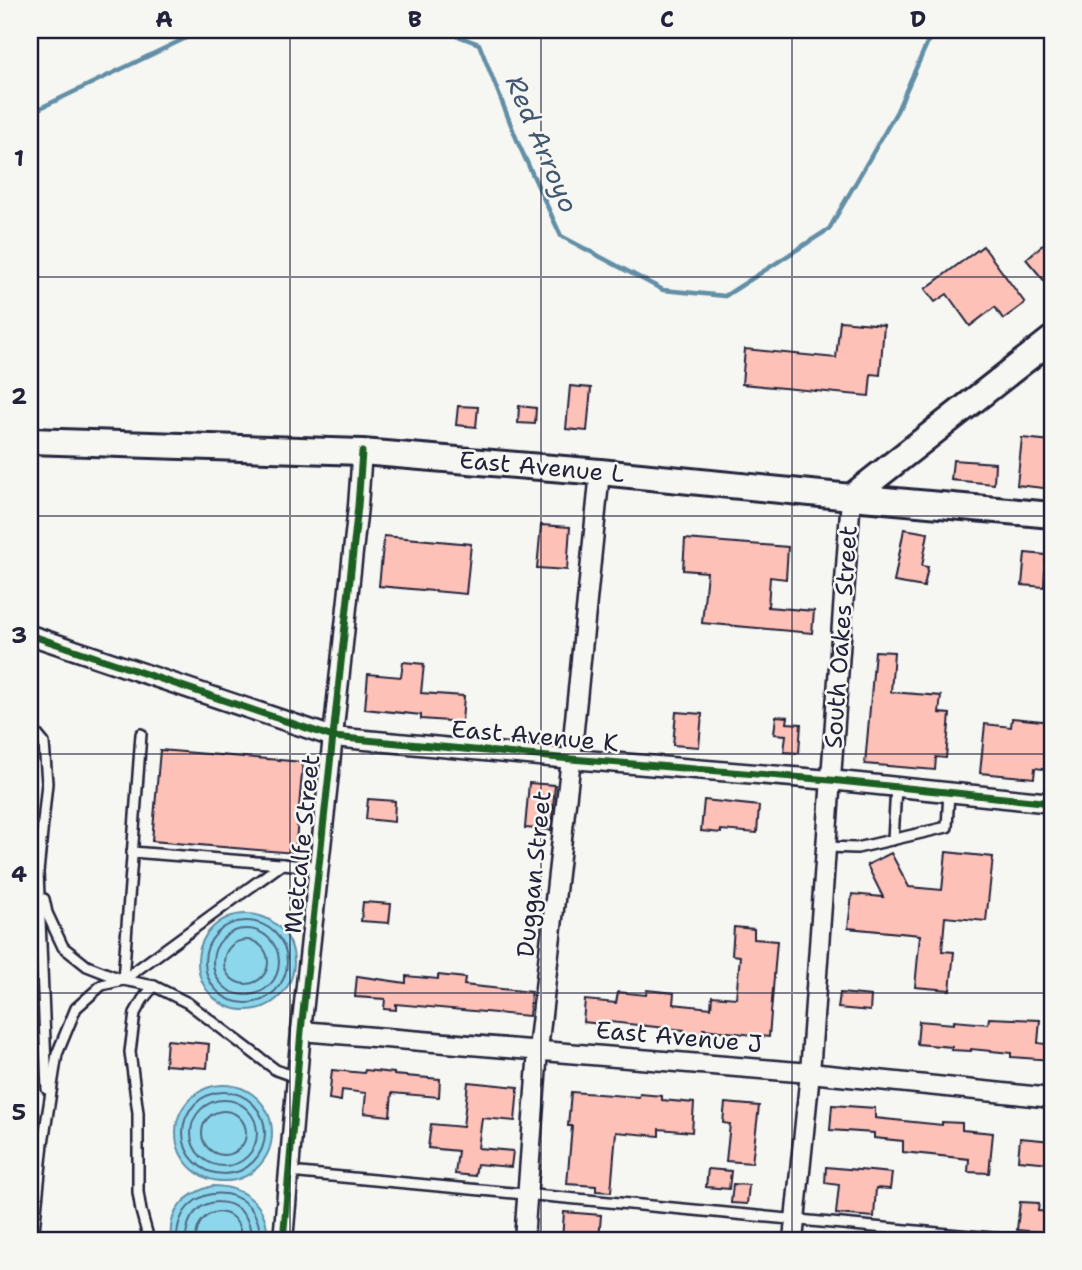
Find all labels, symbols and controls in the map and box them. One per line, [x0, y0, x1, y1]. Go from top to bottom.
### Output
text: A [155, 4, 173, 34]
text: B [408, 4, 422, 34]
text: C [660, 4, 674, 34]
text: D [910, 4, 926, 34]
water label: Red Arroyo [498, 70, 587, 218]
text: 1 [14, 143, 24, 173]
text: 2 [11, 381, 27, 411]
street label: East Avenue L [458, 444, 626, 490]
street label: South Oakes Street [817, 524, 865, 750]
text: 3 [11, 620, 27, 650]
street label: East Avenue K [450, 713, 620, 759]
street label: Metcalfe Street [277, 753, 327, 935]
street label: Duggan Street [509, 789, 559, 959]
text: 4 [11, 859, 27, 889]
street label: East Avenue J [595, 1014, 763, 1060]
text: 5 [12, 1097, 26, 1127]

